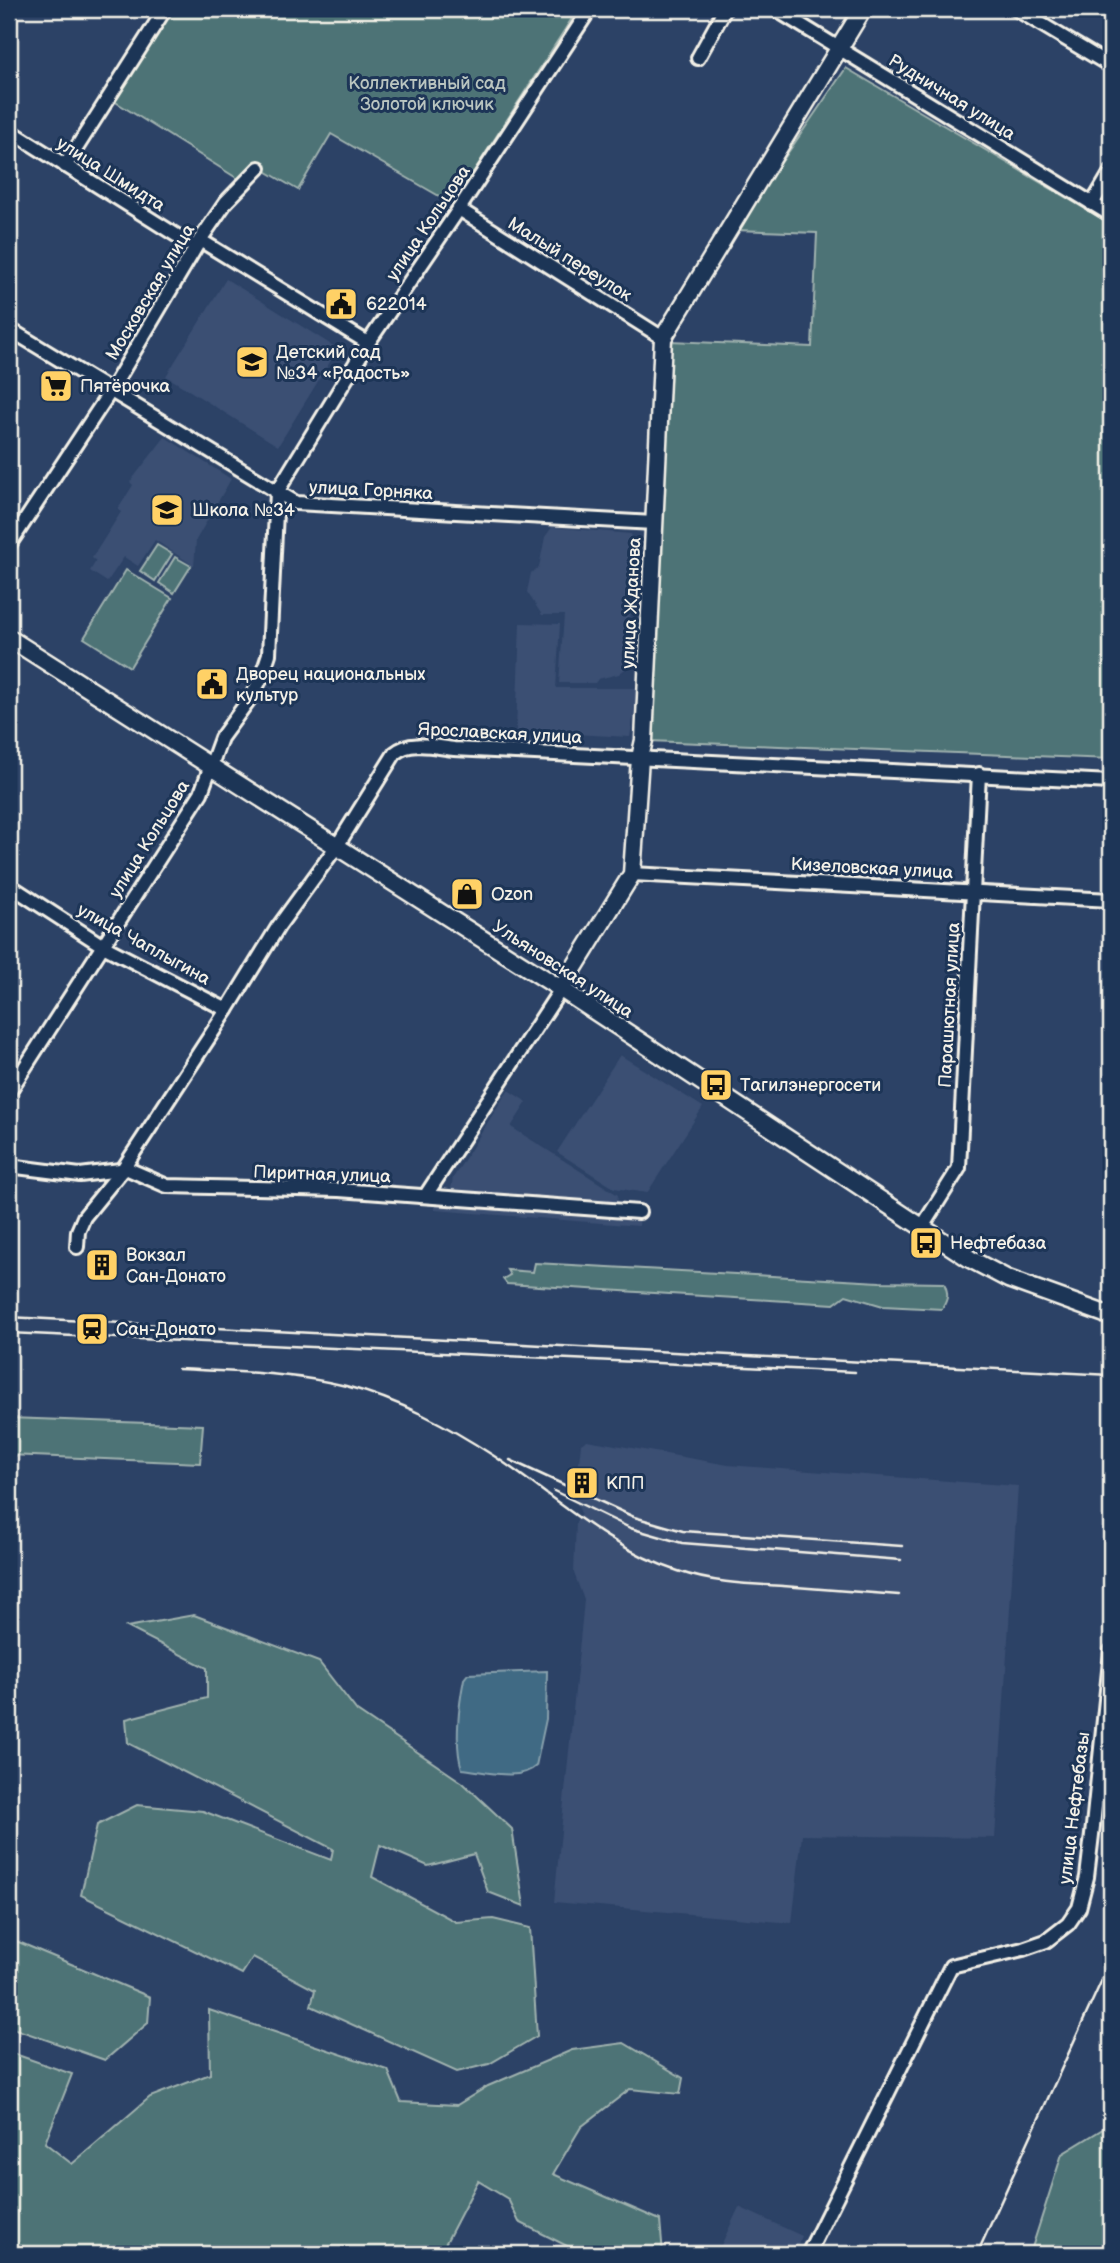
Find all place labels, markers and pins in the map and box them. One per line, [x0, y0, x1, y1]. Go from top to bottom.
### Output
public building icon: 622014 [322, 285, 360, 323]
place label: 622014 [366, 294, 427, 315]
place label: Детский сад №34 «Радость» [276, 342, 410, 384]
school or university icon: Детский сад №34 «Радость» [233, 343, 271, 381]
supermarket icon: Пятёрочка [37, 367, 75, 405]
place label: Пятёрочка [80, 376, 171, 397]
school or university icon: Школа №34 [148, 491, 186, 529]
place label: Школа №34 [192, 500, 295, 521]
place label: Дворец национальных культур [236, 664, 425, 706]
public building icon: Дворец национальных культур [193, 665, 231, 703]
shop icon: Ozon [448, 875, 486, 913]
place label: Ozon [491, 884, 533, 905]
bus stop icon: Тагилэнергосети [697, 1066, 735, 1104]
place label: Тагилэнергосети [740, 1075, 881, 1096]
bus stop icon: Нефтебаза [907, 1224, 945, 1262]
place label: Нефтебаза [950, 1233, 1047, 1254]
place label: Вокзал Сан-Донато [126, 1245, 226, 1287]
building icon: Вокзал Сан-Донато [83, 1246, 121, 1284]
station icon: Сан-Донато [73, 1310, 111, 1348]
place label: Сан-Донато [116, 1319, 216, 1340]
building icon: КПП [563, 1464, 601, 1502]
place label: КПП [606, 1473, 645, 1494]

